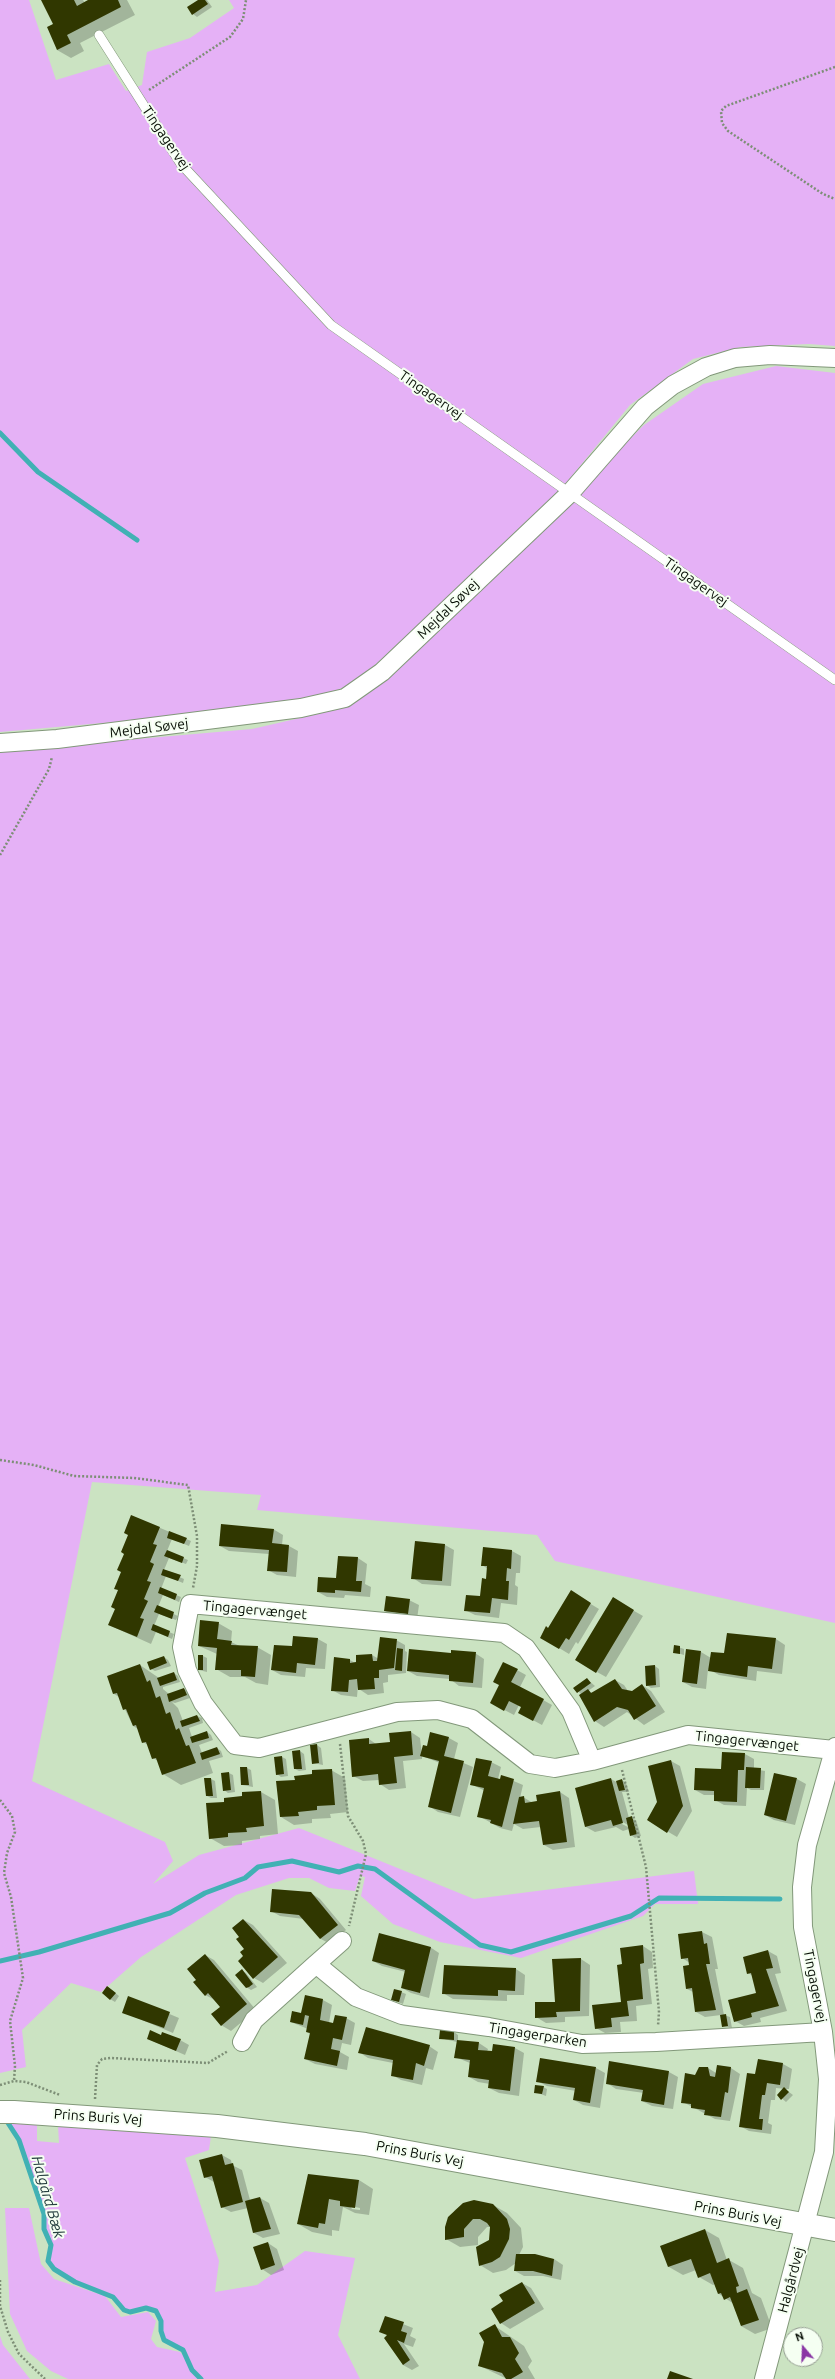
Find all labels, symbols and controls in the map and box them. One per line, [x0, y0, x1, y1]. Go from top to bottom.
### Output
street label: Tingagervej [138, 103, 194, 173]
street label: Tingagervej [396, 367, 466, 423]
street label: Tingagervej [661, 554, 731, 610]
street label: Mejdal Søvej [414, 576, 482, 642]
street label: Mejdal Søvej [109, 715, 189, 741]
street label: Tingagervænget [202, 1597, 308, 1623]
street label: Tingagervænget [694, 1727, 800, 1755]
street label: Tingagervej [800, 1948, 830, 2024]
street label: Tingagerparken [488, 2019, 588, 2051]
street label: Prins Buris Vej [53, 2106, 143, 2128]
street label: Prins Buris Vej [375, 2137, 465, 2171]
water label: Halgård Bæk [28, 2154, 68, 2240]
street label: Prins Buris Vej [693, 2197, 783, 2231]
street label: Halgårdvej [774, 2245, 808, 2315]
north arrow [783, 2327, 823, 2367]
text: N [794, 2330, 805, 2344]

